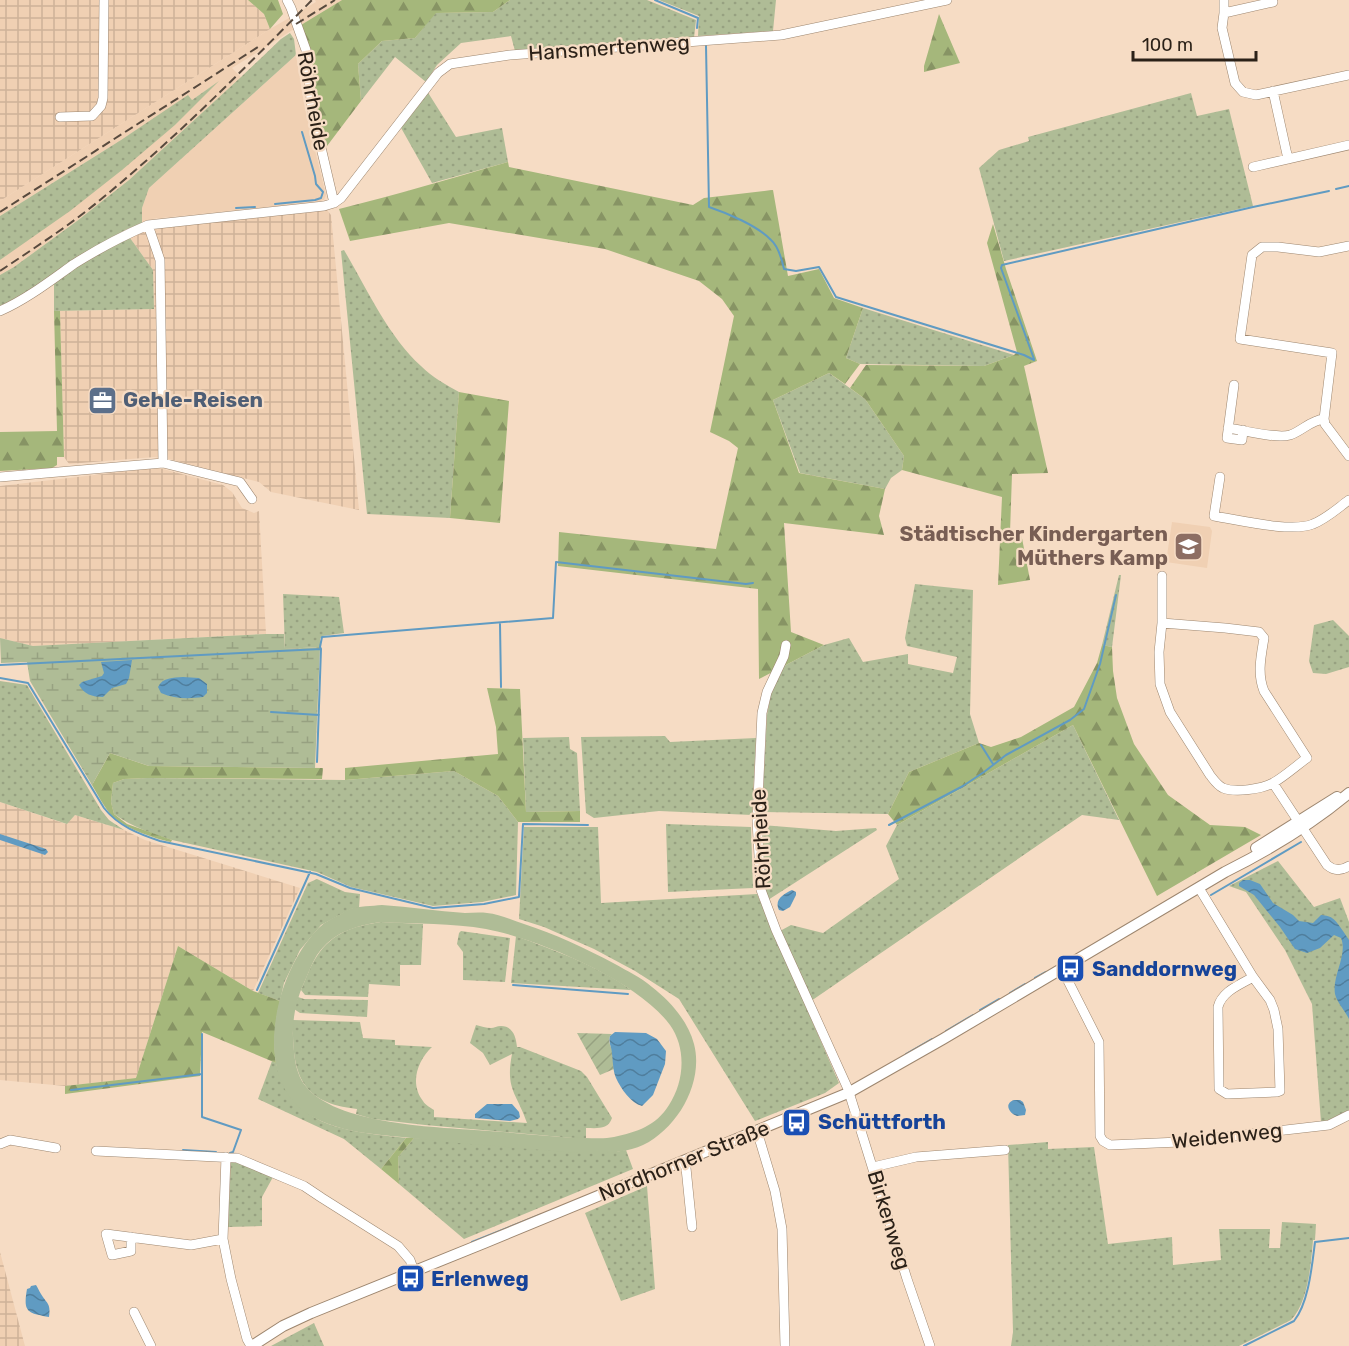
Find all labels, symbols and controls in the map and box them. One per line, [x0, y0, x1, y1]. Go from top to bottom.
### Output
scale bar [1133, 24, 1256, 62]
street label: Hansmertenweg [527, 29, 691, 66]
text: 100 m [1142, 34, 1193, 56]
street label: Röhrheide [292, 49, 335, 152]
office icon: Gehle-Reisen [86, 384, 118, 416]
place label: Gehle-Reisen [123, 387, 263, 412]
place label: Städtischer Kindergarten Müthers Kamp [899, 521, 1168, 570]
school or university icon: Städtischer Kindergarten Müthers Kamp [1173, 530, 1205, 562]
street label: Röhrheide [745, 788, 776, 890]
bus stop icon: Sanddornweg [1055, 953, 1087, 985]
place label: Sanddornweg [1092, 956, 1237, 981]
bus stop icon: Schüttforth [781, 1106, 813, 1138]
place label: Schüttforth [818, 1109, 946, 1134]
street label: Nordhorner Straße [595, 1115, 773, 1206]
street label: Weidenweg [1170, 1117, 1283, 1154]
street label: Birkenweg [863, 1167, 916, 1273]
bus stop icon: Erlenweg [394, 1263, 426, 1295]
place label: Erlenweg [431, 1266, 529, 1291]

